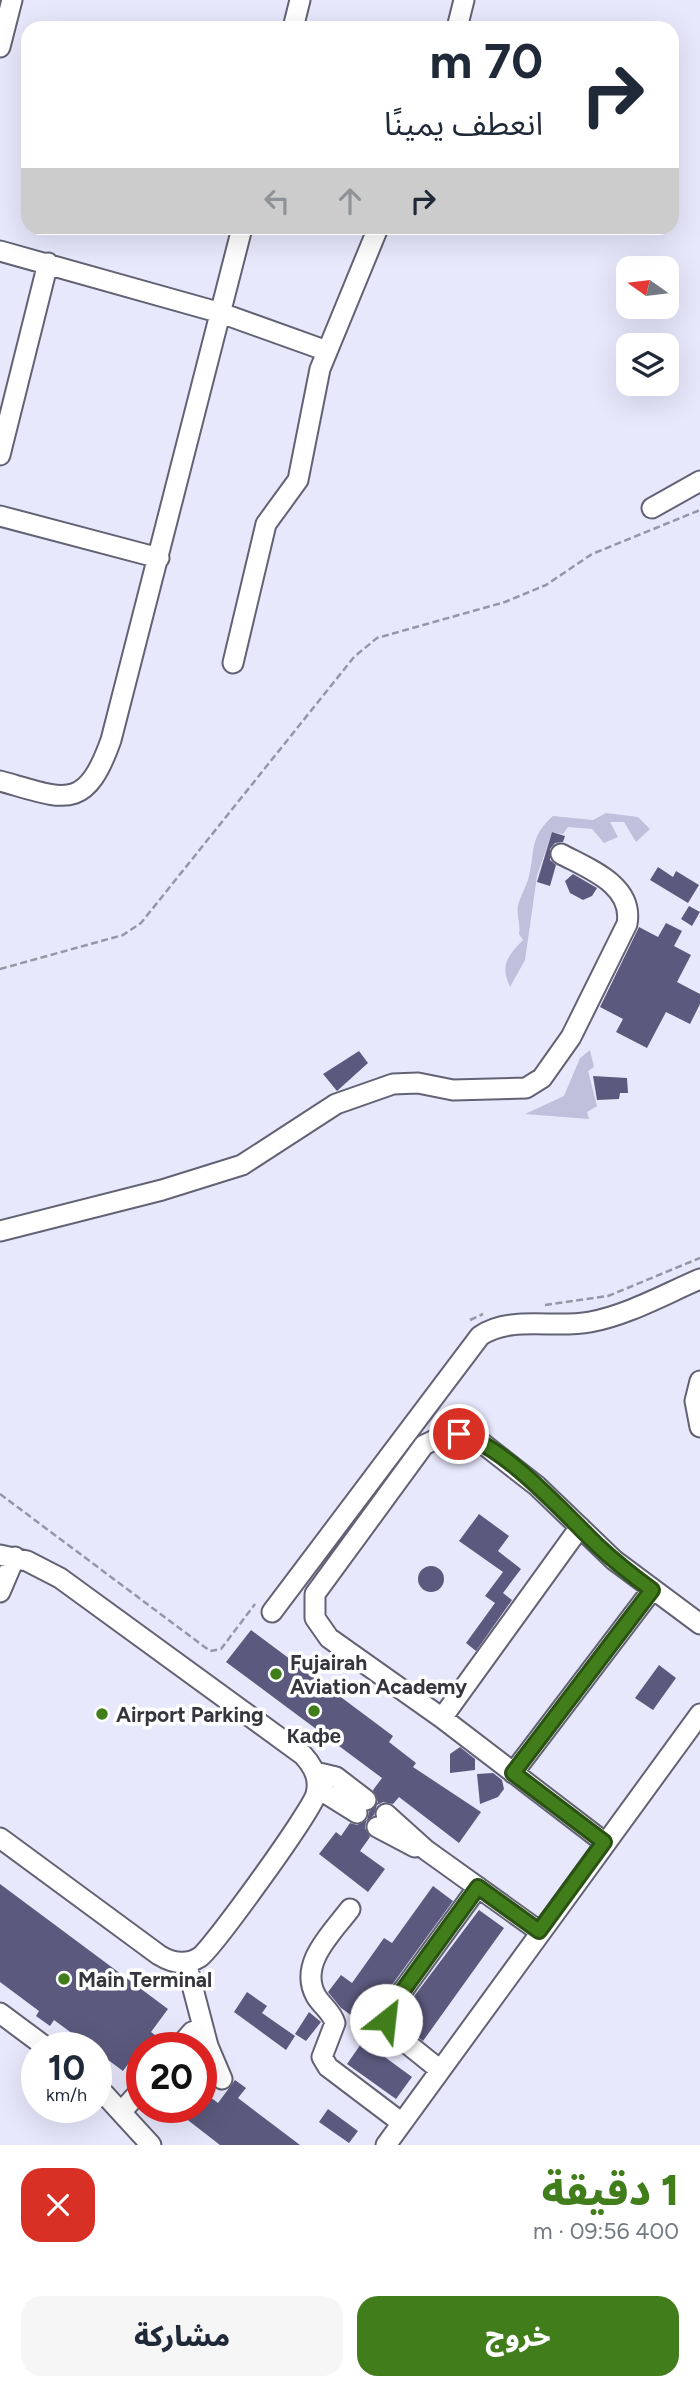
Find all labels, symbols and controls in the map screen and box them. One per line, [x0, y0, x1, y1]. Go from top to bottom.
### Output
text: 70 m [430, 31, 543, 90]
icon: right [567, 49, 658, 140]
text: انعطف يمينًا [384, 105, 543, 143]
icon: left [258, 182, 296, 220]
icon: ahead [331, 182, 369, 220]
icon: right [404, 182, 442, 220]
north arrow [616, 256, 679, 318]
map controls [616, 256, 679, 396]
button: layers [616, 333, 679, 396]
pin [429, 1404, 489, 1464]
icon: arrive [440, 1415, 478, 1453]
place label: Fujairah Aviation Academy [290, 1650, 468, 1699]
marker: Fujairah Aviation Academy [268, 1666, 284, 1682]
place label: Airport Parking [116, 1702, 264, 1727]
marker: Кафе [306, 1703, 322, 1719]
marker: Airport Parking [94, 1706, 110, 1722]
place label: Кафе [287, 1723, 341, 1748]
place label: Main Terminal [78, 1967, 212, 1992]
marker: Main Terminal [56, 1971, 72, 1987]
position arrow [349, 1983, 423, 2057]
speed limit sign: 20 [126, 2032, 217, 2123]
text: 10 [48, 2047, 85, 2089]
text: km/h [46, 2084, 87, 2106]
text: 1 دقيقة [542, 2165, 679, 2216]
button: close [21, 2168, 95, 2242]
text: 400 m · 09:56 [533, 2217, 679, 2245]
button: مشاركة [21, 2296, 343, 2376]
button: خروج [357, 2296, 679, 2376]

